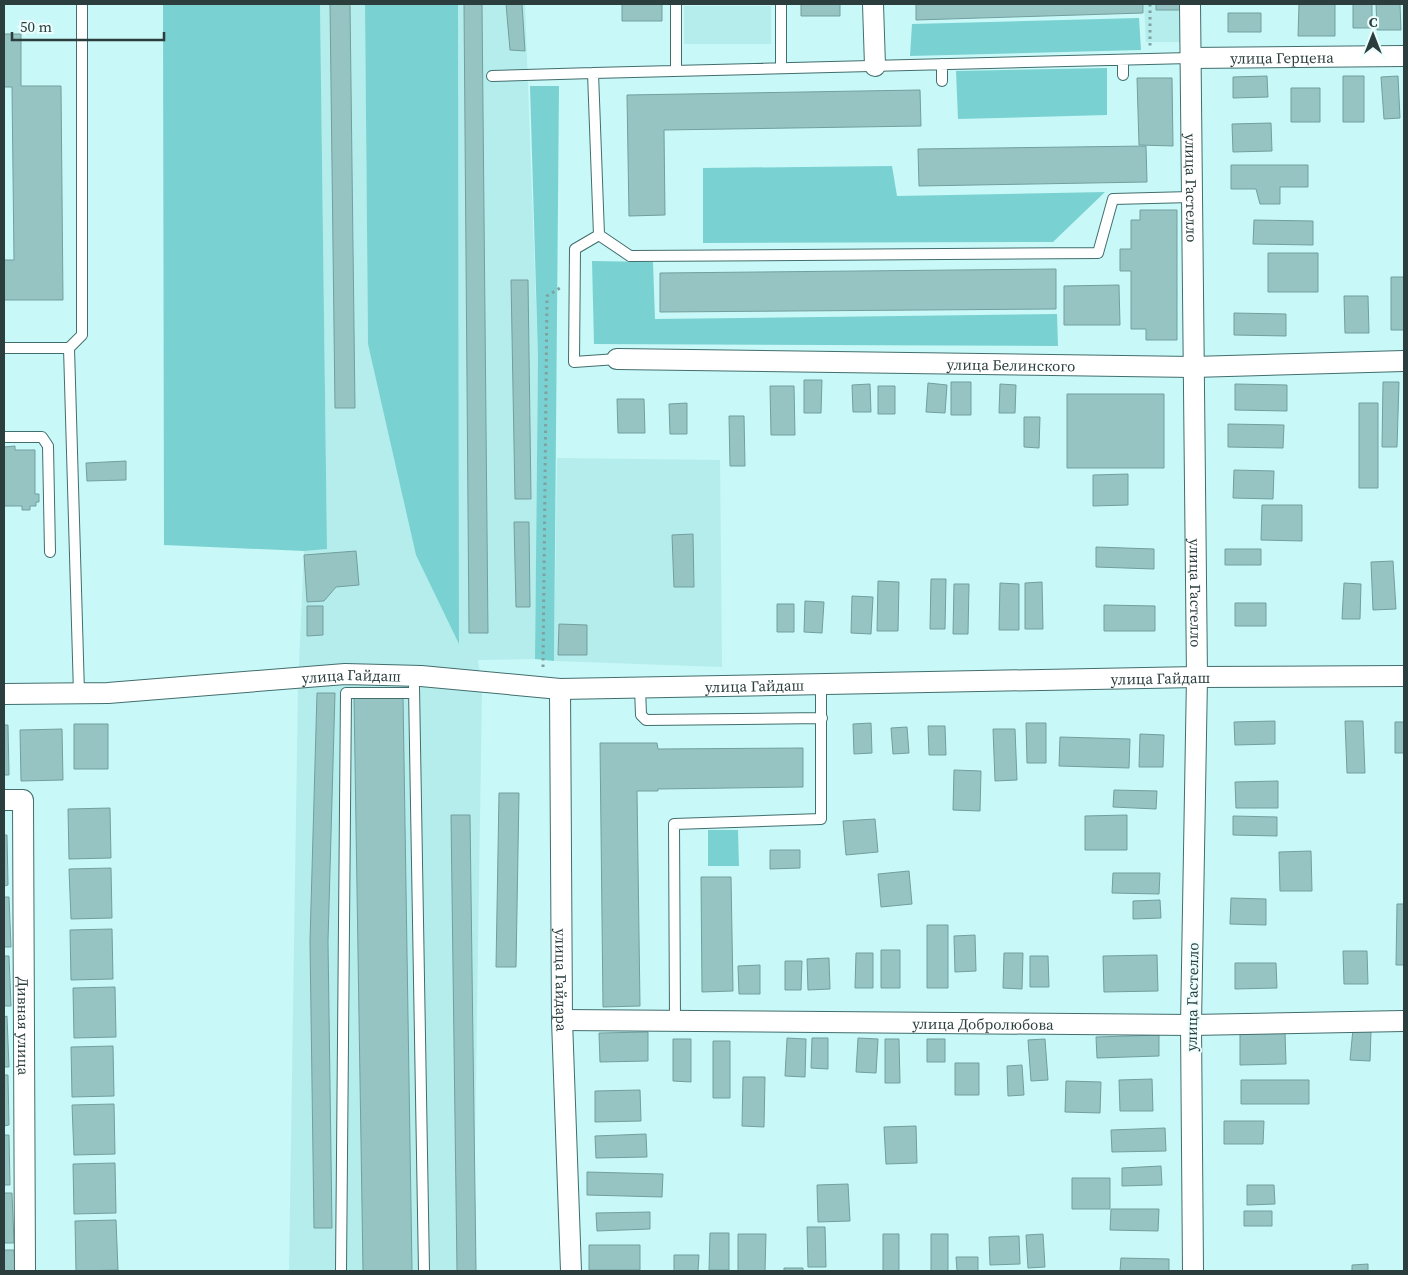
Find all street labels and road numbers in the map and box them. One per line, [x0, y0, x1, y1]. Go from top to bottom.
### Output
street label: улица Герцена [1230, 46, 1334, 68]
street label: улица Гастелло [1181, 133, 1203, 243]
street label: улица Белинского [947, 353, 1075, 376]
street label: улица Гастелло [1185, 538, 1207, 648]
street label: улица Гайдаш [301, 663, 401, 688]
street label: улица Гайдаш [1111, 666, 1210, 689]
street label: улица Гайдаш [705, 674, 805, 697]
street label: улица Гайдара [551, 928, 573, 1032]
street label: улица Гастелло [1181, 942, 1203, 1052]
street label: Дивная улица [13, 977, 35, 1076]
street label: улица Добролюбова [912, 1012, 1054, 1034]

